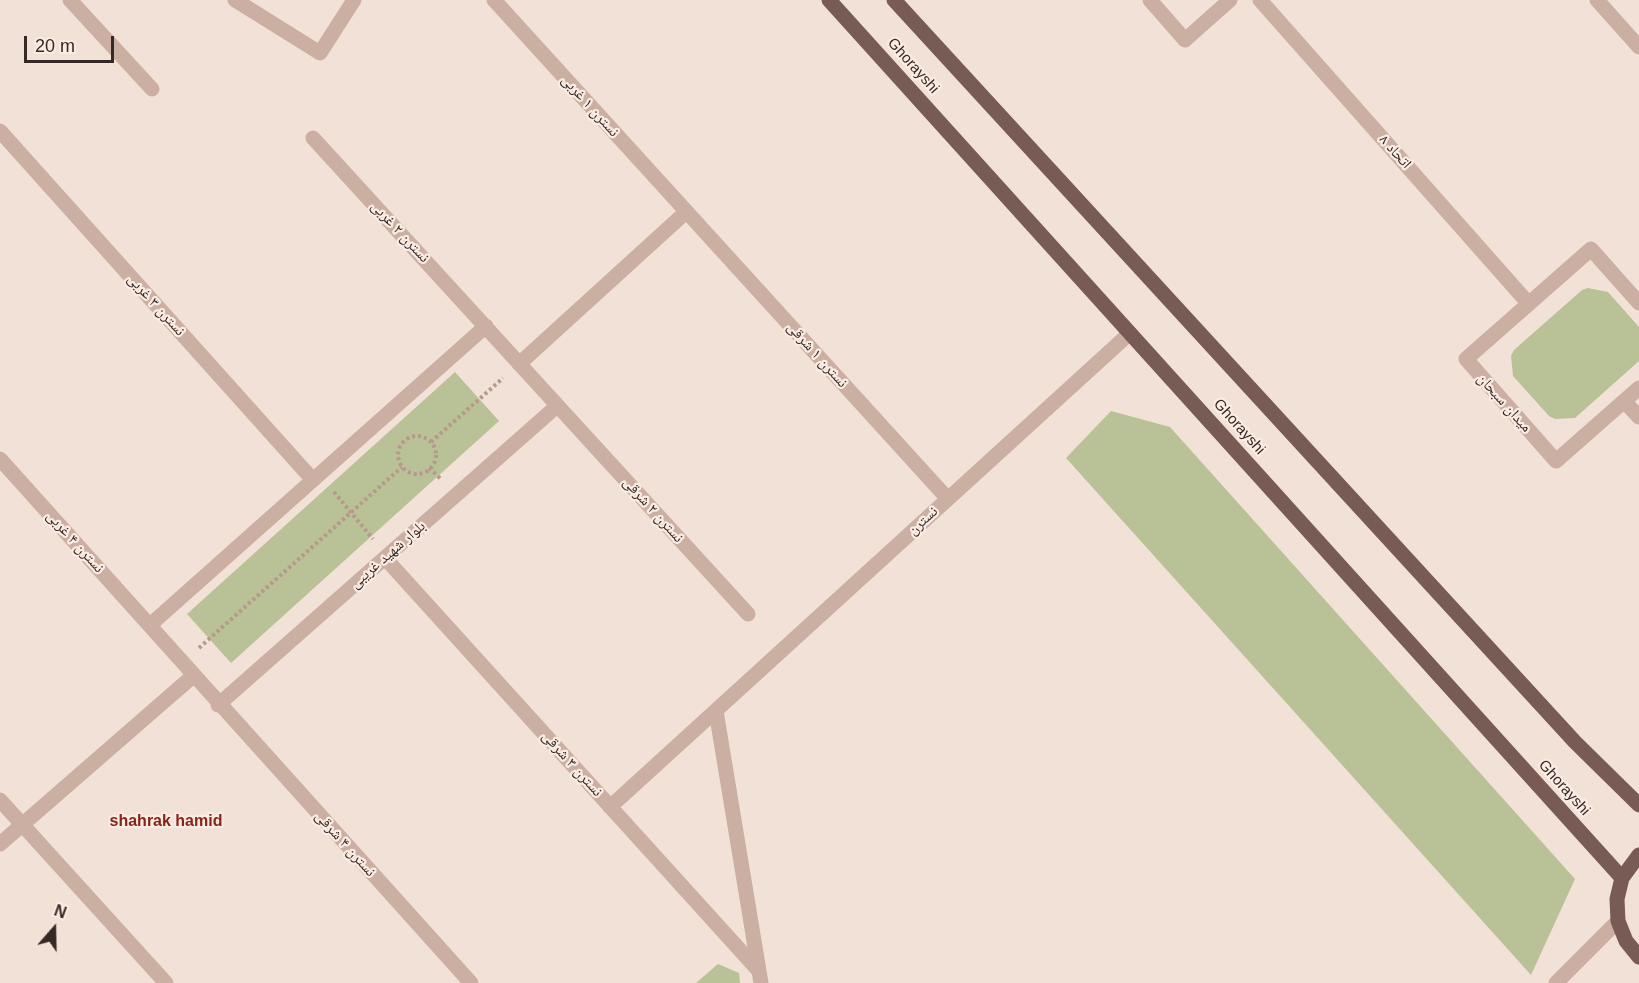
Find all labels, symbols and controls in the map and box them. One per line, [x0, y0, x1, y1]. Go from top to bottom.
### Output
scale bar [27, 24, 117, 62]
street label: Ghorayshi [883, 35, 943, 97]
text: 20 m [35, 36, 75, 56]
street label: نسترن ۱ غربی [557, 71, 623, 141]
street label: اتحاد ۸ [1375, 131, 1415, 173]
street label: نسترن ۲ غربی [367, 198, 433, 266]
street label: نسترن ۳ غربی [123, 270, 189, 340]
street label: نسترن ۱ شرقی [783, 319, 851, 391]
street label: میدان سبحان [1473, 370, 1535, 436]
street label: Ghorayshi [1209, 396, 1269, 458]
street label: نسترن ۲ شرقی [619, 474, 687, 546]
street label: نسترن [904, 503, 942, 539]
street label: نسترن ۴ غربی [42, 507, 108, 577]
street label: بلوار شهید غریبی [347, 517, 429, 593]
street label: نسترن ۳ شرقی [538, 728, 606, 800]
street label: Ghorayshi [1534, 757, 1594, 819]
street label: نسترن ۴ شرقی [311, 808, 379, 880]
district label: shahrak hamid [110, 812, 222, 832]
north arrow [24, 899, 84, 959]
text: N [52, 902, 69, 922]

